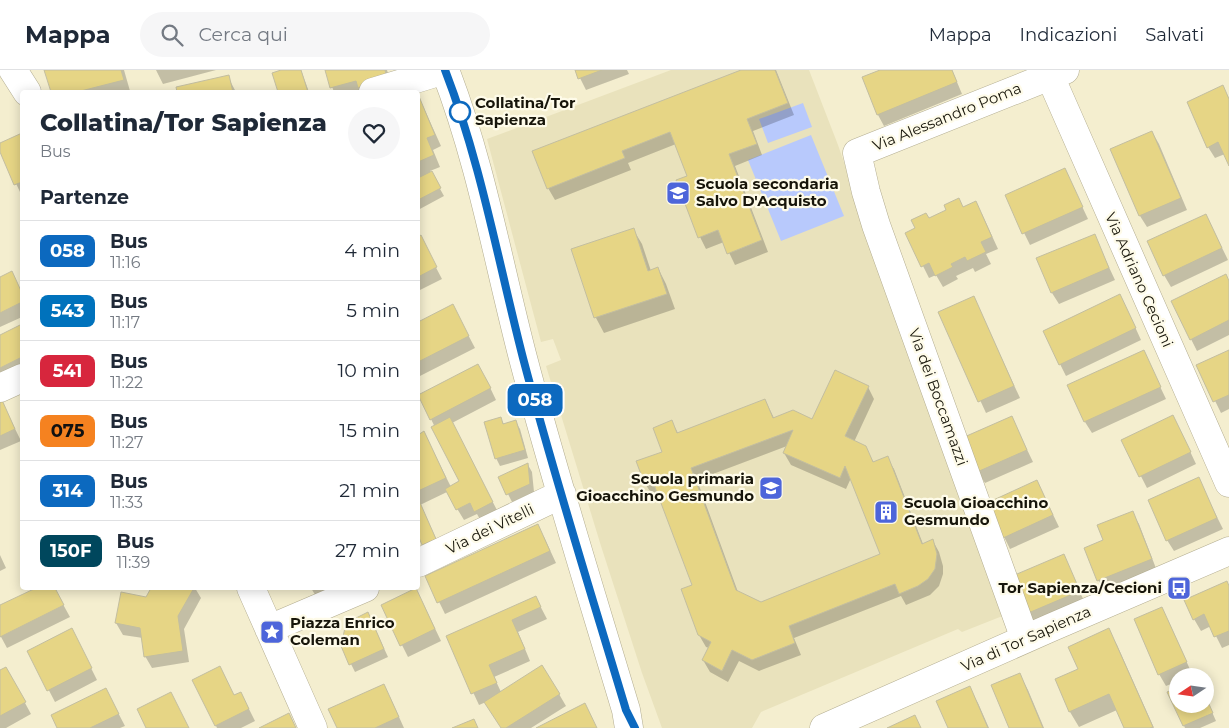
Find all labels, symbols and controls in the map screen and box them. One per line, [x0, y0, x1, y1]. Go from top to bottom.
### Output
search box [140, 12, 490, 57]
text: Mappa [25, 20, 110, 49]
icon: search [158, 21, 186, 49]
text: Cerca qui [198, 23, 288, 46]
text: Mappa [929, 24, 992, 46]
text: Indicazioni [1020, 24, 1117, 46]
text: Salvati [1145, 24, 1204, 46]
street label: Via Alessandro Poma [870, 78, 1024, 155]
place label: Collatina/Tor Sapienza [475, 93, 576, 129]
marker: Collatina/Tor Sapienza [449, 101, 471, 123]
button: heart [348, 107, 400, 159]
text: Collatina/Tor Sapienza [40, 108, 327, 137]
text: Bus [40, 142, 71, 161]
place label: Scuola secondaria Salvo D'Acquisto [696, 174, 839, 210]
school or university icon: Scuola secondaria Salvo D'Acquisto [665, 180, 691, 206]
text: Partenze [40, 186, 129, 209]
street label: Via Adriano Cecioni [1101, 210, 1178, 350]
text: Bus [110, 230, 148, 253]
text: 4 min [344, 239, 400, 262]
text: 058 [50, 240, 85, 262]
text: 11:16 [110, 253, 140, 272]
text: Bus [110, 290, 148, 313]
text: 5 min [346, 299, 400, 322]
text: 543 [51, 300, 84, 322]
text: 11:17 [110, 313, 140, 332]
street label: Via dei Boccamazzi [905, 326, 972, 468]
text: Bus [110, 350, 148, 373]
text: 10 min [337, 359, 400, 382]
text: 541 [53, 360, 82, 382]
text: 11:22 [110, 373, 143, 392]
line badge: 058 [506, 384, 564, 416]
text: 058 [518, 389, 552, 411]
text: Bus [110, 410, 148, 433]
text: 15 min [339, 419, 400, 442]
text: 075 [51, 420, 84, 442]
text: 11:27 [110, 433, 143, 452]
place label: Scuola primaria Gioacchino Gesmundo [576, 469, 754, 505]
text: Bus [110, 470, 148, 493]
school or university icon: Scuola primaria Gioacchino Gesmundo [758, 475, 784, 501]
text: 21 min [339, 479, 400, 502]
text: 314 [52, 480, 83, 502]
text: 11:33 [110, 493, 143, 512]
place label: Scuola Gioacchino Gesmundo [904, 493, 1049, 529]
street label: Via dei Vitelli [443, 499, 537, 558]
building icon: Scuola Gioacchino Gesmundo [873, 499, 899, 525]
text: Bus [117, 530, 154, 553]
text: 27 min [335, 539, 400, 562]
text: 150F [50, 540, 92, 562]
text: 11:39 [117, 553, 150, 572]
bus stop icon: Tor Sapienza/Cecioni [1166, 575, 1192, 601]
place label: Tor Sapienza/Cecioni [998, 578, 1162, 597]
street label: Via di Tor Sapienza [958, 601, 1094, 676]
place label: Piazza Enrico Coleman [290, 613, 395, 649]
place icon: Piazza Enrico Coleman [259, 619, 285, 645]
north arrow [1169, 668, 1214, 712]
map controls [1169, 668, 1214, 713]

